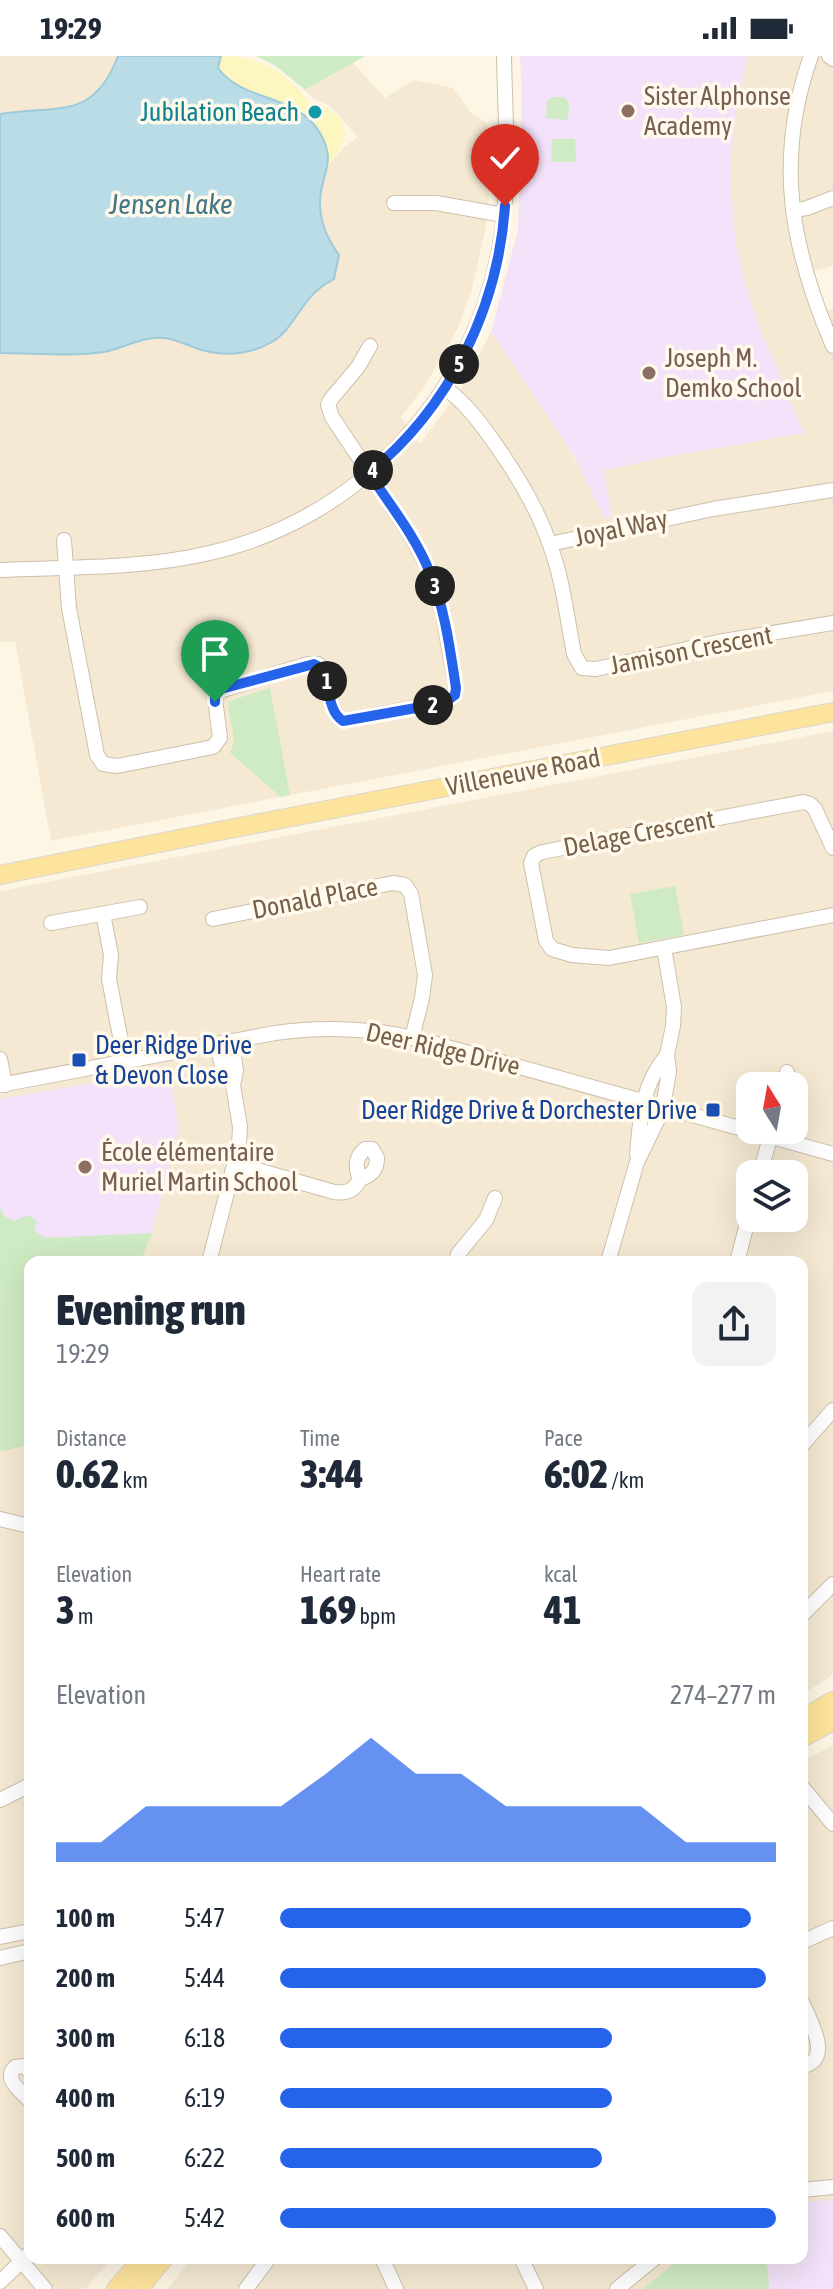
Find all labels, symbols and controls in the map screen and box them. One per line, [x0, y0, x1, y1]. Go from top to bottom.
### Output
text: 19:29 [40, 11, 102, 45]
place label: Sister Alphonse Academy [644, 81, 791, 141]
place label: Jubilation Beach [141, 97, 299, 127]
marker: Sister Alphonse Academy [619, 102, 637, 120]
marker: Jubilation Beach [306, 103, 324, 121]
pin [471, 124, 539, 206]
icon: check [483, 136, 527, 180]
water label: Jensen Lake [108, 188, 233, 220]
place label: Joseph M. Demko School [665, 343, 801, 403]
pin: 5 [439, 344, 479, 384]
text: 5 [454, 351, 464, 377]
marker: Joseph M. Demko School [640, 364, 658, 382]
pin: 4 [353, 450, 393, 490]
text: 4 [368, 457, 378, 483]
street label: Joyal Way [572, 503, 670, 552]
pin: 3 [415, 566, 455, 606]
text: 3 [430, 573, 440, 599]
pin [181, 620, 249, 702]
street label: Jamison Crescent [607, 620, 775, 680]
icon: arrive [193, 632, 237, 676]
pin: 1 [307, 661, 347, 701]
text: 1 [322, 668, 332, 694]
pin: 2 [413, 685, 453, 725]
text: 2 [428, 692, 438, 718]
street label: Villeneuve Road [443, 742, 603, 802]
street label: Delage Crescent [561, 804, 717, 862]
street label: Donald Place [250, 871, 380, 925]
street label: Deer Ridge Drive [363, 1017, 523, 1081]
place label: Deer Ridge Drive & Devon Close [95, 1030, 252, 1090]
marker: Deer Ridge Drive & Devon Close [70, 1051, 88, 1069]
north arrow [736, 1072, 808, 1144]
map controls [736, 1072, 808, 1232]
place label: Deer Ridge Drive & Dorchester Drive [361, 1095, 697, 1125]
marker: Deer Ridge Drive & Dorchester Drive [704, 1101, 722, 1119]
place label: École élémentaire Muriel Martin School [101, 1137, 298, 1197]
marker: École élémentaire Muriel Martin School [76, 1158, 94, 1176]
button: layers [736, 1160, 808, 1232]
button: share [692, 1282, 776, 1366]
text: Evening run [56, 1284, 246, 1334]
text: 19:29 [56, 1339, 110, 1369]
text: Distance [56, 1425, 127, 1451]
text: Time [300, 1425, 340, 1451]
text: Pace [544, 1425, 583, 1451]
text: 0.62 [56, 1451, 120, 1496]
text: 3:44 [300, 1451, 364, 1496]
text: 6:02 [544, 1451, 608, 1496]
text: km [120, 1467, 148, 1493]
text: /km [608, 1467, 644, 1493]
text: Elevation [56, 1561, 132, 1587]
text: Heart rate [300, 1561, 381, 1587]
text: kcal [544, 1561, 577, 1587]
text: 3 [56, 1587, 75, 1632]
text: 169 [300, 1587, 356, 1632]
text: 41 [544, 1587, 582, 1632]
text: m [75, 1603, 94, 1629]
text: bpm [356, 1603, 396, 1629]
text: Elevation [56, 1680, 146, 1710]
text: 274–277 m [670, 1680, 776, 1710]
text: 100 m [56, 1903, 115, 1933]
text: 5:47 [184, 1903, 225, 1933]
text: 200 m [56, 1963, 115, 1993]
text: 5:44 [184, 1963, 225, 1993]
text: 300 m [56, 2023, 115, 2053]
text: 6:18 [184, 2023, 225, 2053]
text: 400 m [56, 2083, 115, 2113]
text: 6:19 [184, 2083, 225, 2113]
text: 500 m [56, 2143, 115, 2173]
text: 6:22 [184, 2143, 225, 2173]
text: 600 m [56, 2203, 115, 2233]
text: 5:42 [184, 2203, 225, 2233]

